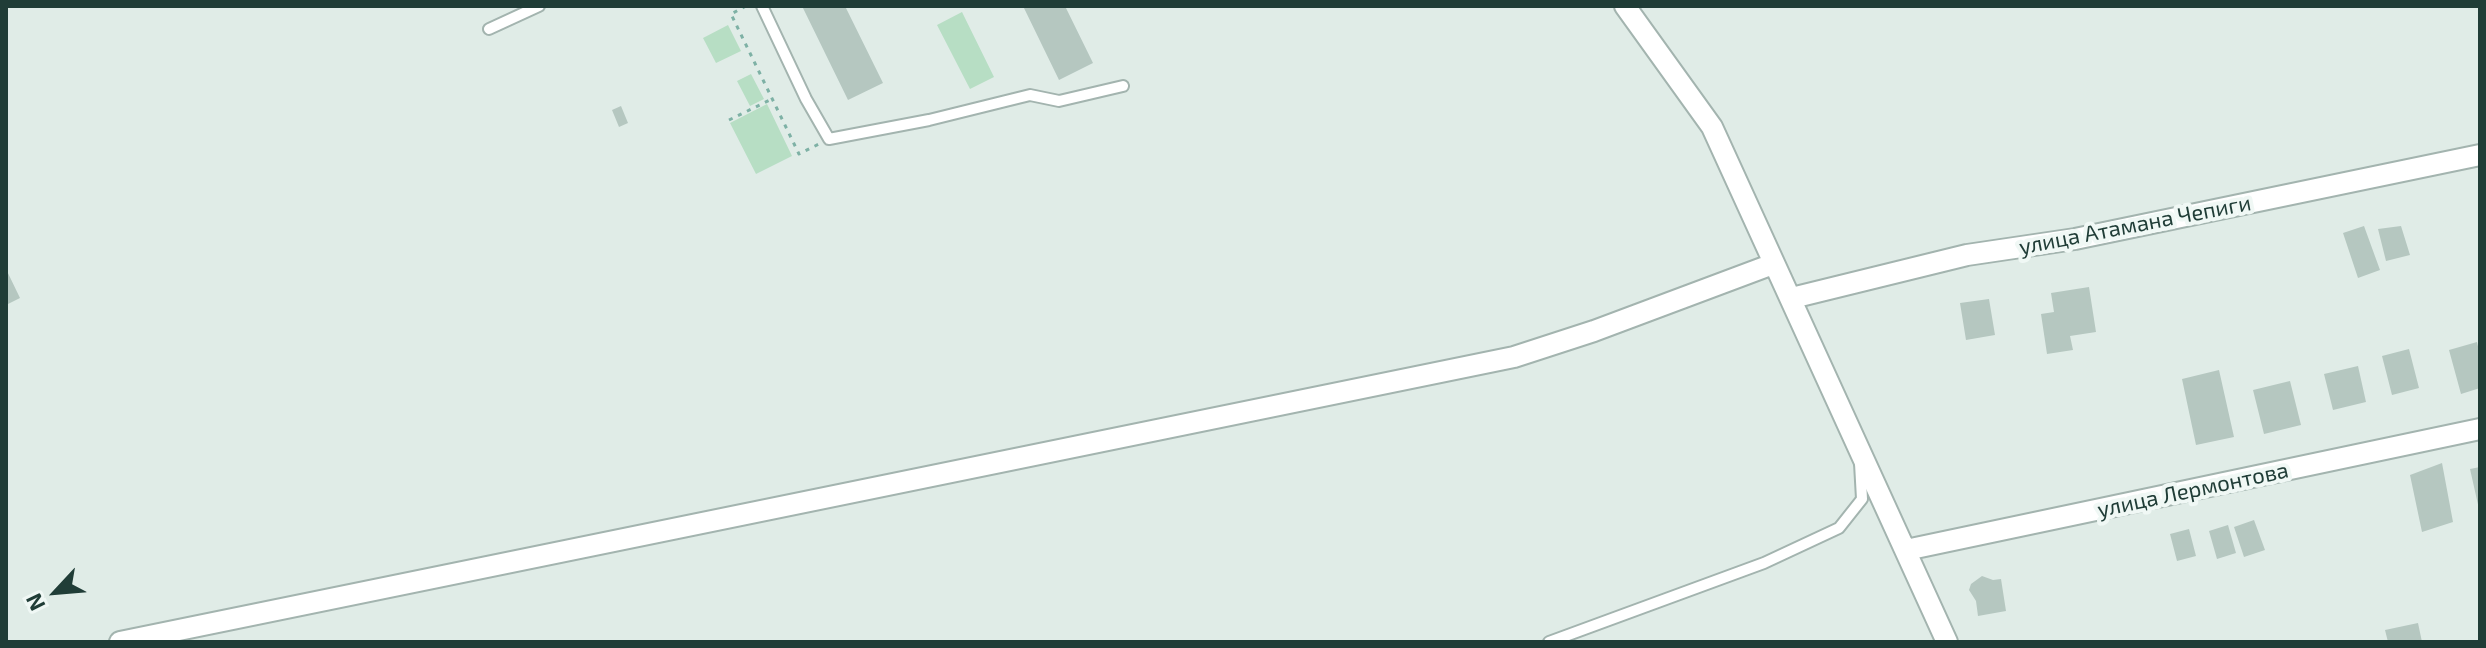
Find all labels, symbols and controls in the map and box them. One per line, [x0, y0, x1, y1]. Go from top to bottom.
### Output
street label: улица Атамана Чепиги [2017, 190, 2253, 260]
street label: улица Лермонтова [2095, 457, 2291, 523]
north arrow [16, 552, 96, 632]
text: N [19, 590, 50, 615]

